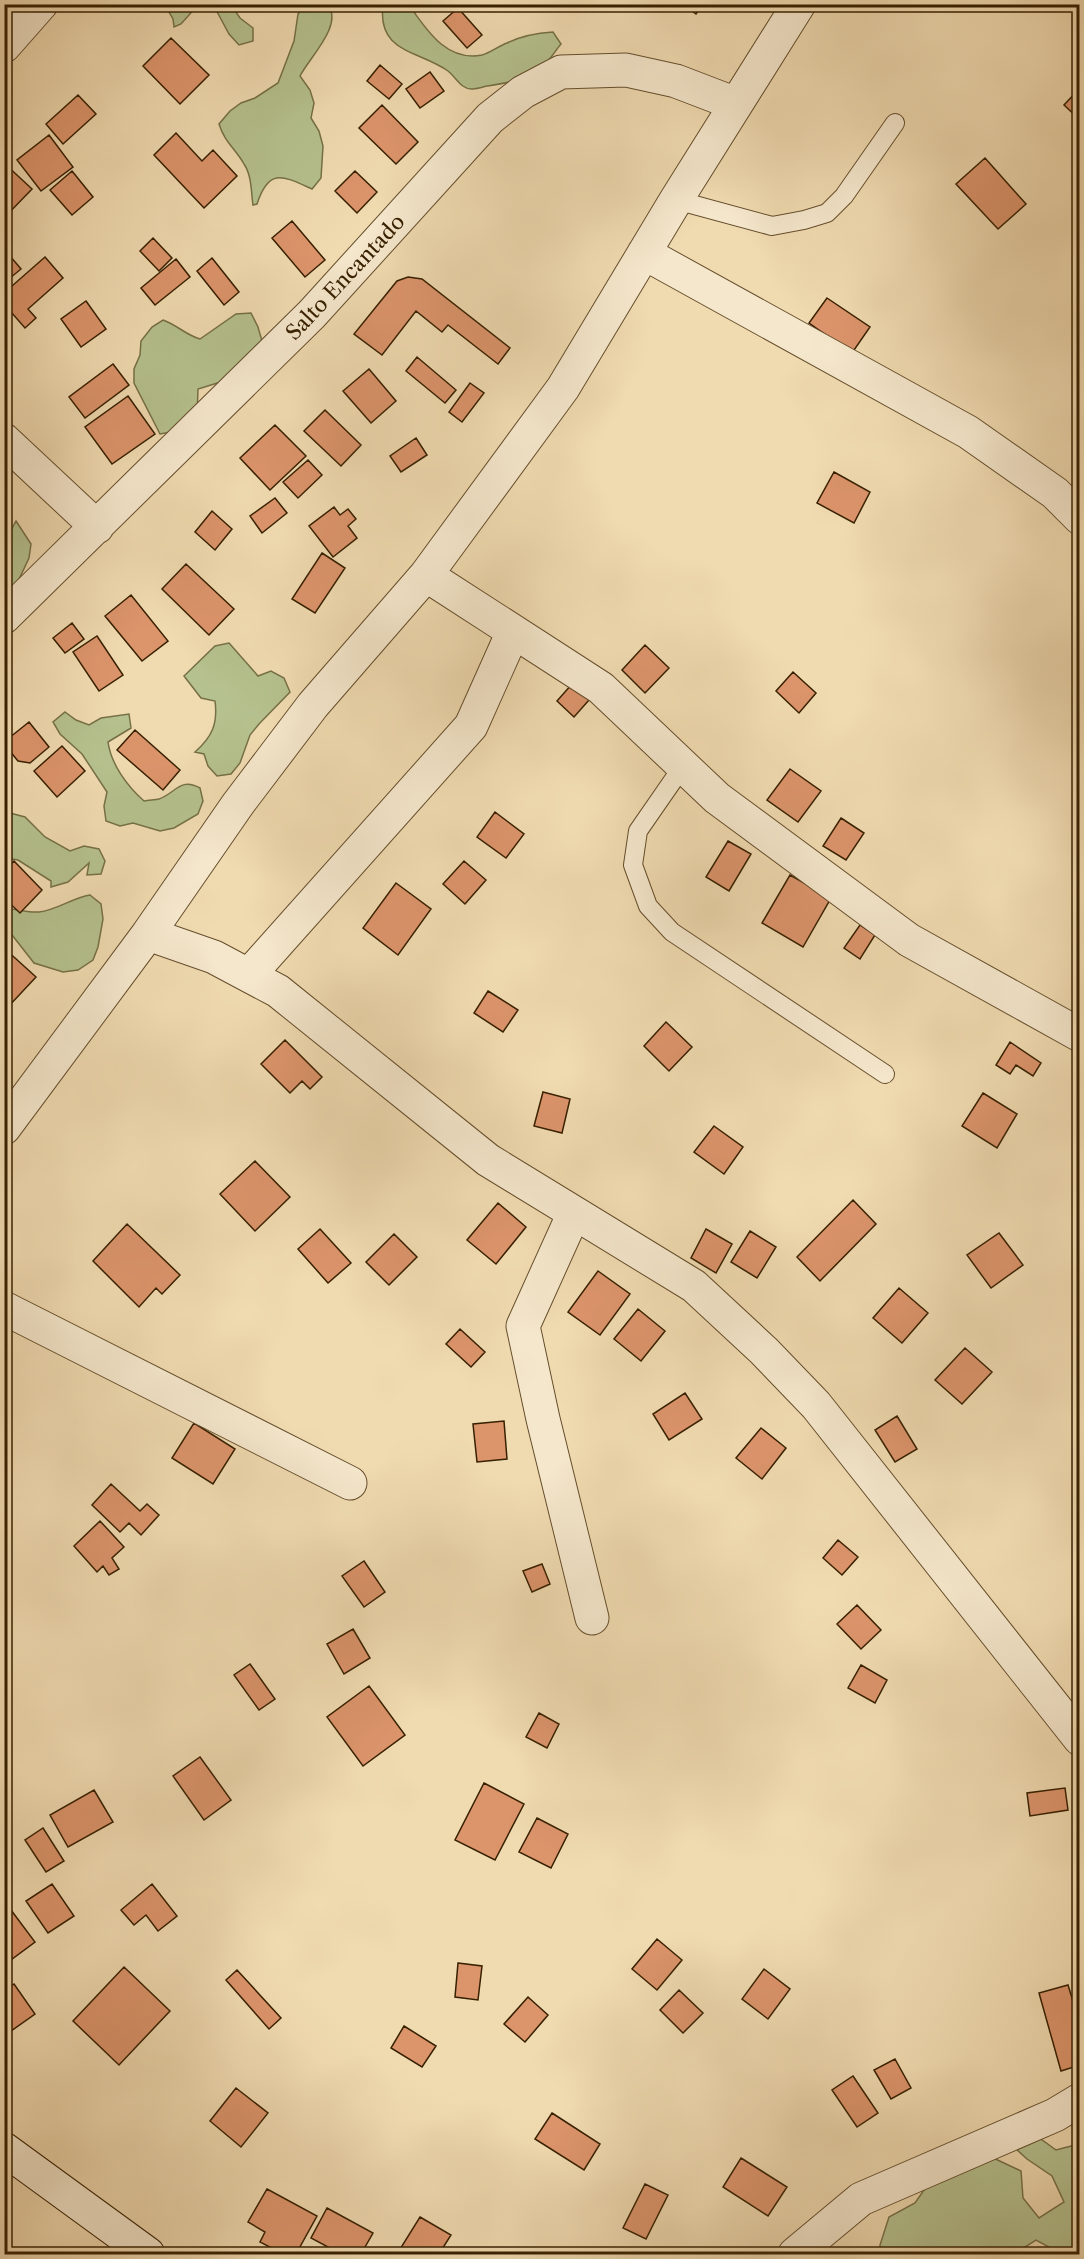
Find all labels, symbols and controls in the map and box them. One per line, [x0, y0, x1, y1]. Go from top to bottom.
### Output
street label: Salto Encantado [280, 209, 410, 345]

